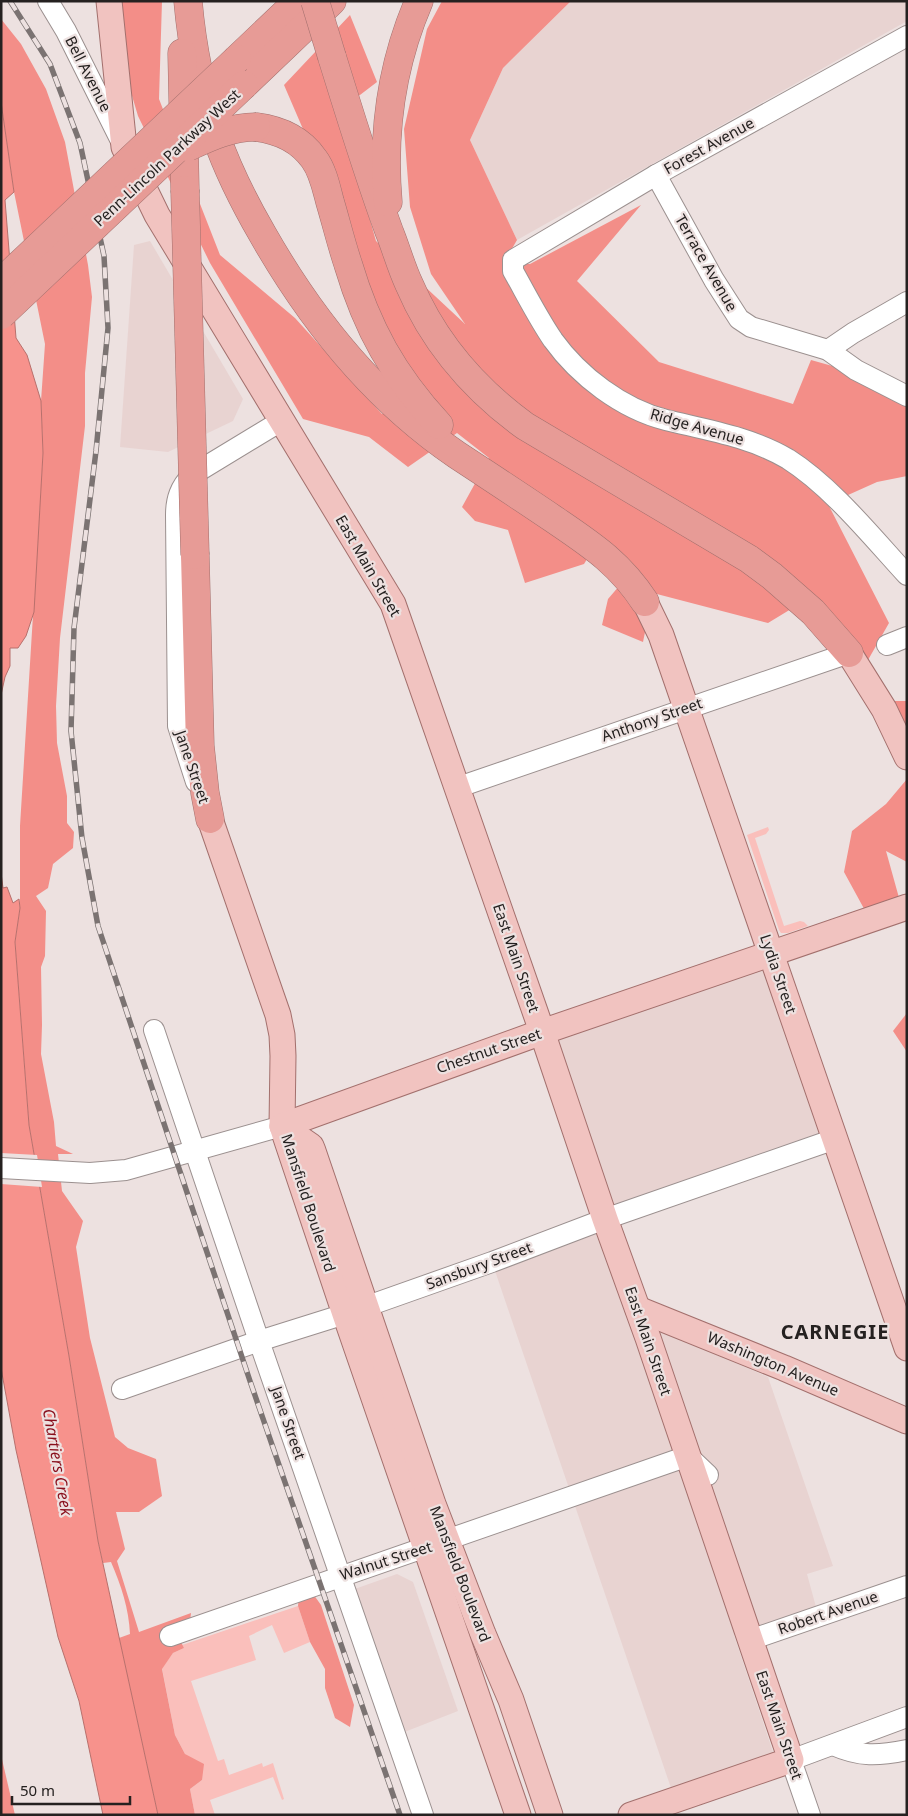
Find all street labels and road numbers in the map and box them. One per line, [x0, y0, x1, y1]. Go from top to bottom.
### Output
street label: Bell Avenue [61, 32, 117, 115]
street label: Penn-Lincoln Parkway West [89, 84, 244, 231]
street label: Forest Avenue [660, 112, 757, 178]
street label: Terrace Avenue [671, 211, 743, 314]
street label: Ridge Avenue [648, 403, 747, 449]
street label: East Main Street [332, 511, 406, 620]
street label: Anthony Street [599, 692, 705, 746]
street label: Jane Street [170, 726, 215, 806]
street label: East Main Street [489, 900, 545, 1015]
street label: Lydia Street [756, 931, 802, 1017]
street label: Chestnut Street [434, 1023, 544, 1077]
street label: Mansfield Boulevard [277, 1131, 341, 1274]
street label: Sansbury Street [423, 1236, 535, 1293]
street label: East Main Street [621, 1283, 677, 1398]
street label: Washington Avenue [704, 1326, 842, 1400]
street label: Jane Street [266, 1382, 311, 1462]
street label: Mansfield Boulevard [426, 1503, 496, 1645]
street label: Walnut Street [337, 1536, 435, 1584]
street label: Robert Avenue [775, 1586, 880, 1638]
street label: East Main Street [752, 1667, 808, 1782]

